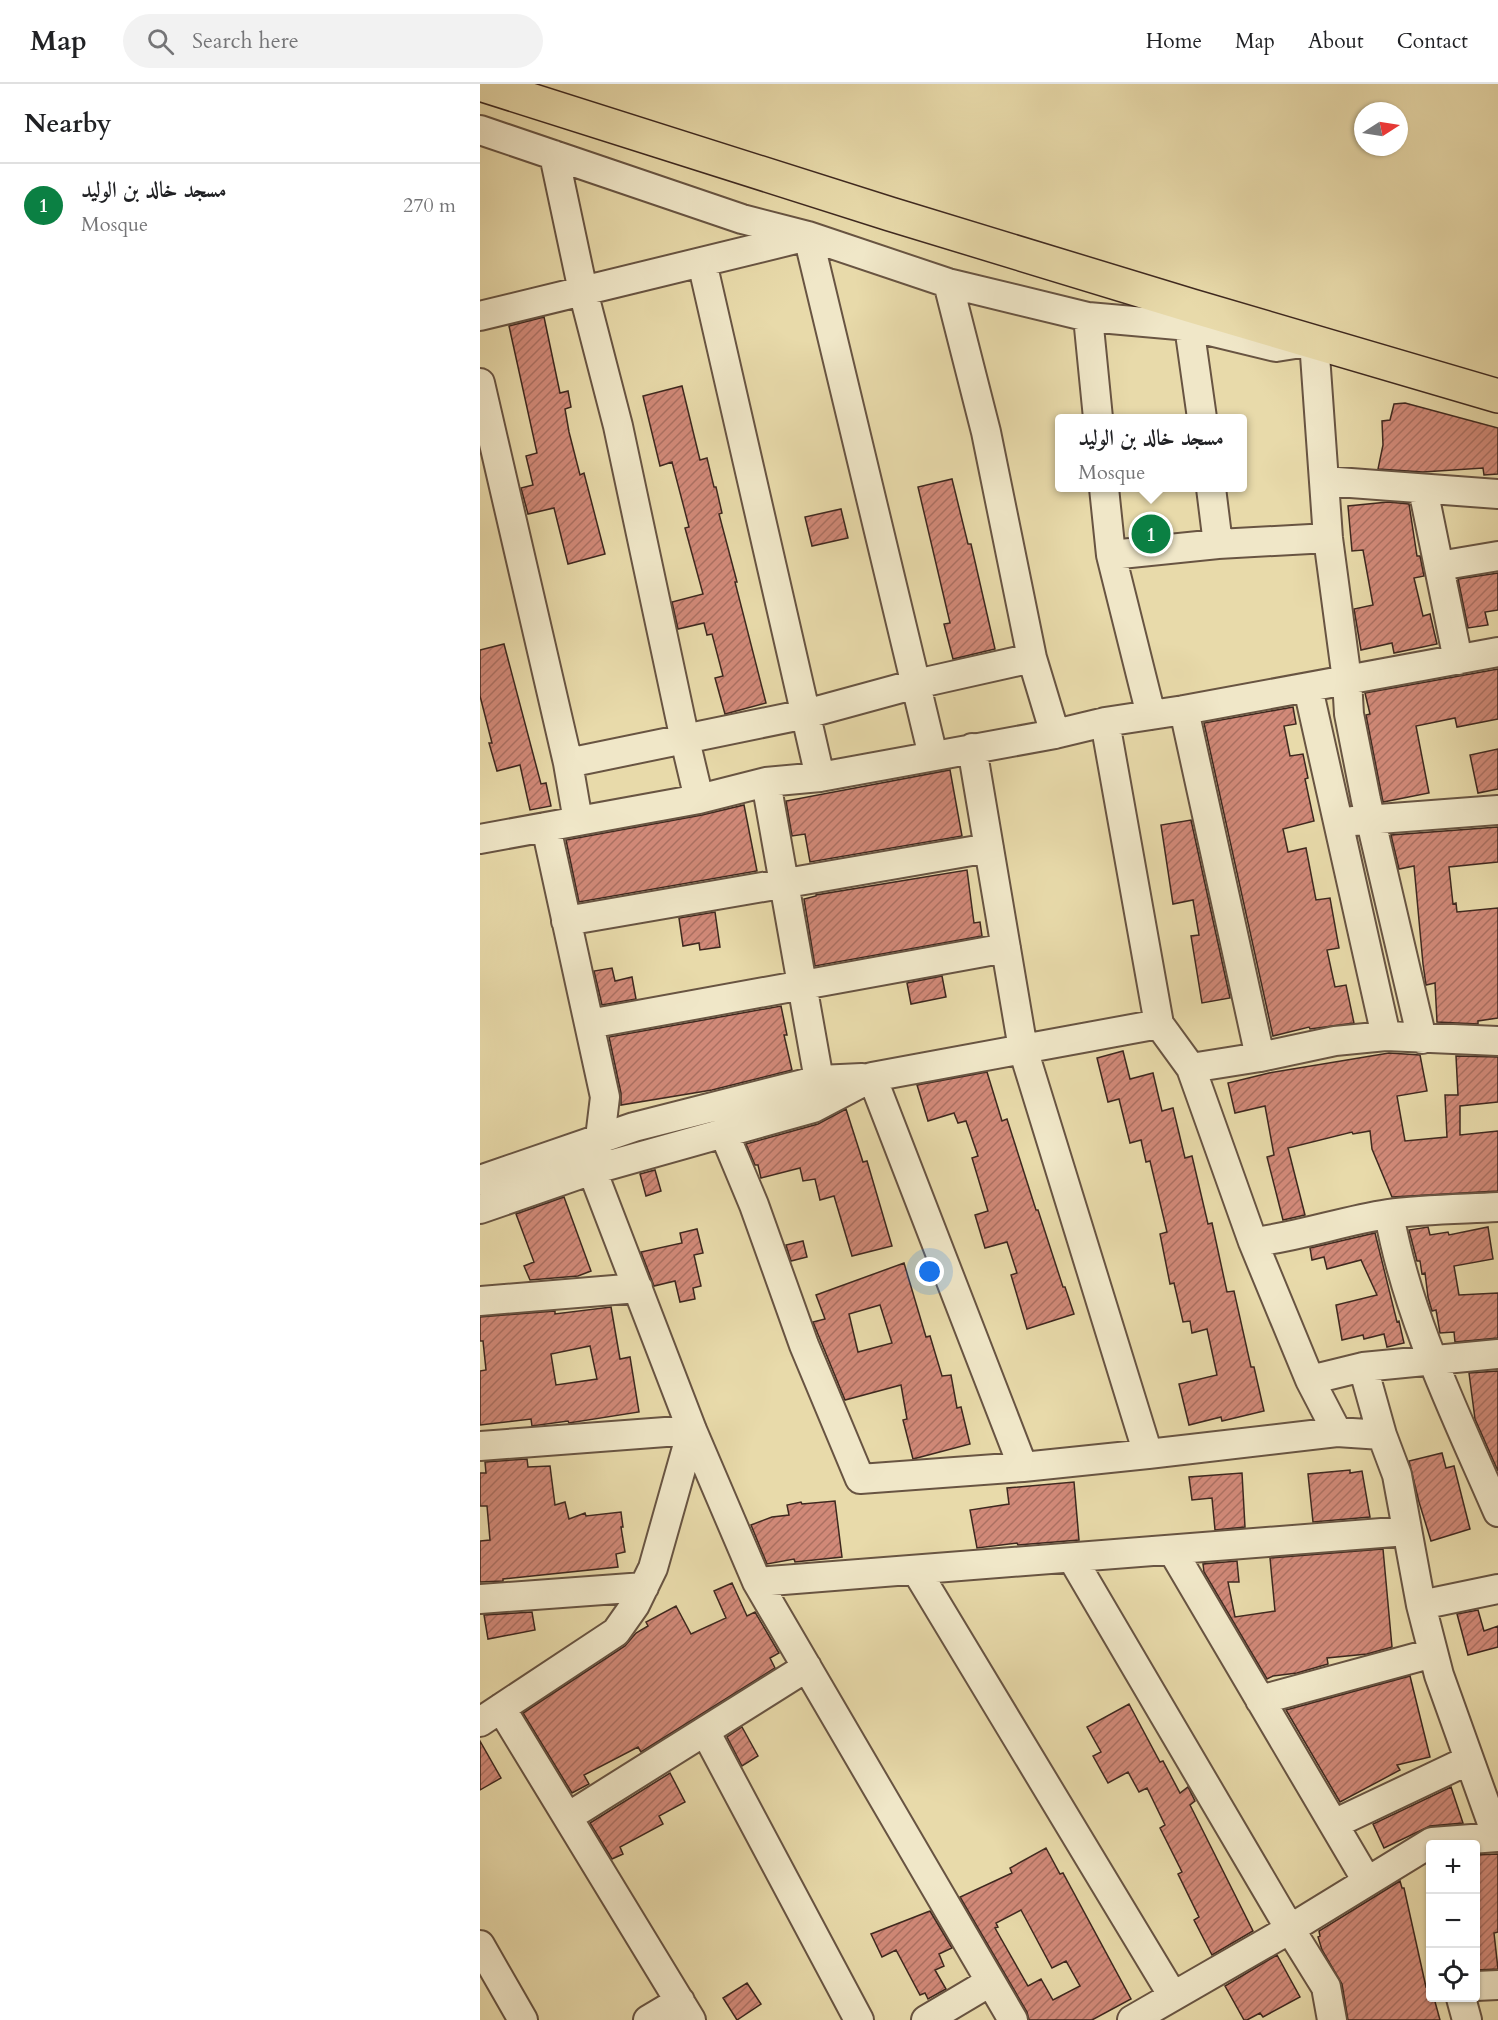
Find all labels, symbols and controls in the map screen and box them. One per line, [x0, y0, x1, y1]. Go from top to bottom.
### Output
search box [123, 14, 543, 68]
text: Map [30, 22, 87, 60]
icon: search [144, 25, 177, 58]
text: Search here [192, 26, 299, 56]
text: Home [1146, 27, 1202, 56]
text: Map [1235, 27, 1275, 56]
text: About [1308, 27, 1364, 56]
text: Contact [1397, 27, 1468, 56]
north arrow [1354, 102, 1408, 156]
text: Nearby [24, 106, 112, 141]
text: مسجد خالد بن الوليد [81, 175, 226, 205]
text: 1 [38, 192, 49, 219]
text: 270 m [403, 192, 456, 219]
text: Mosque [81, 211, 148, 238]
popup [1055, 414, 1247, 492]
text: مسجد خالد بن الوليد [1078, 423, 1224, 453]
text: Mosque [1078, 459, 1145, 486]
pin: 1 [1132, 512, 1170, 556]
your location [915, 1257, 944, 1286]
map controls [1426, 1840, 1480, 2002]
button: + [1426, 1840, 1480, 1894]
button: − [1426, 1894, 1480, 1948]
button: locate [1426, 1948, 1480, 2002]

